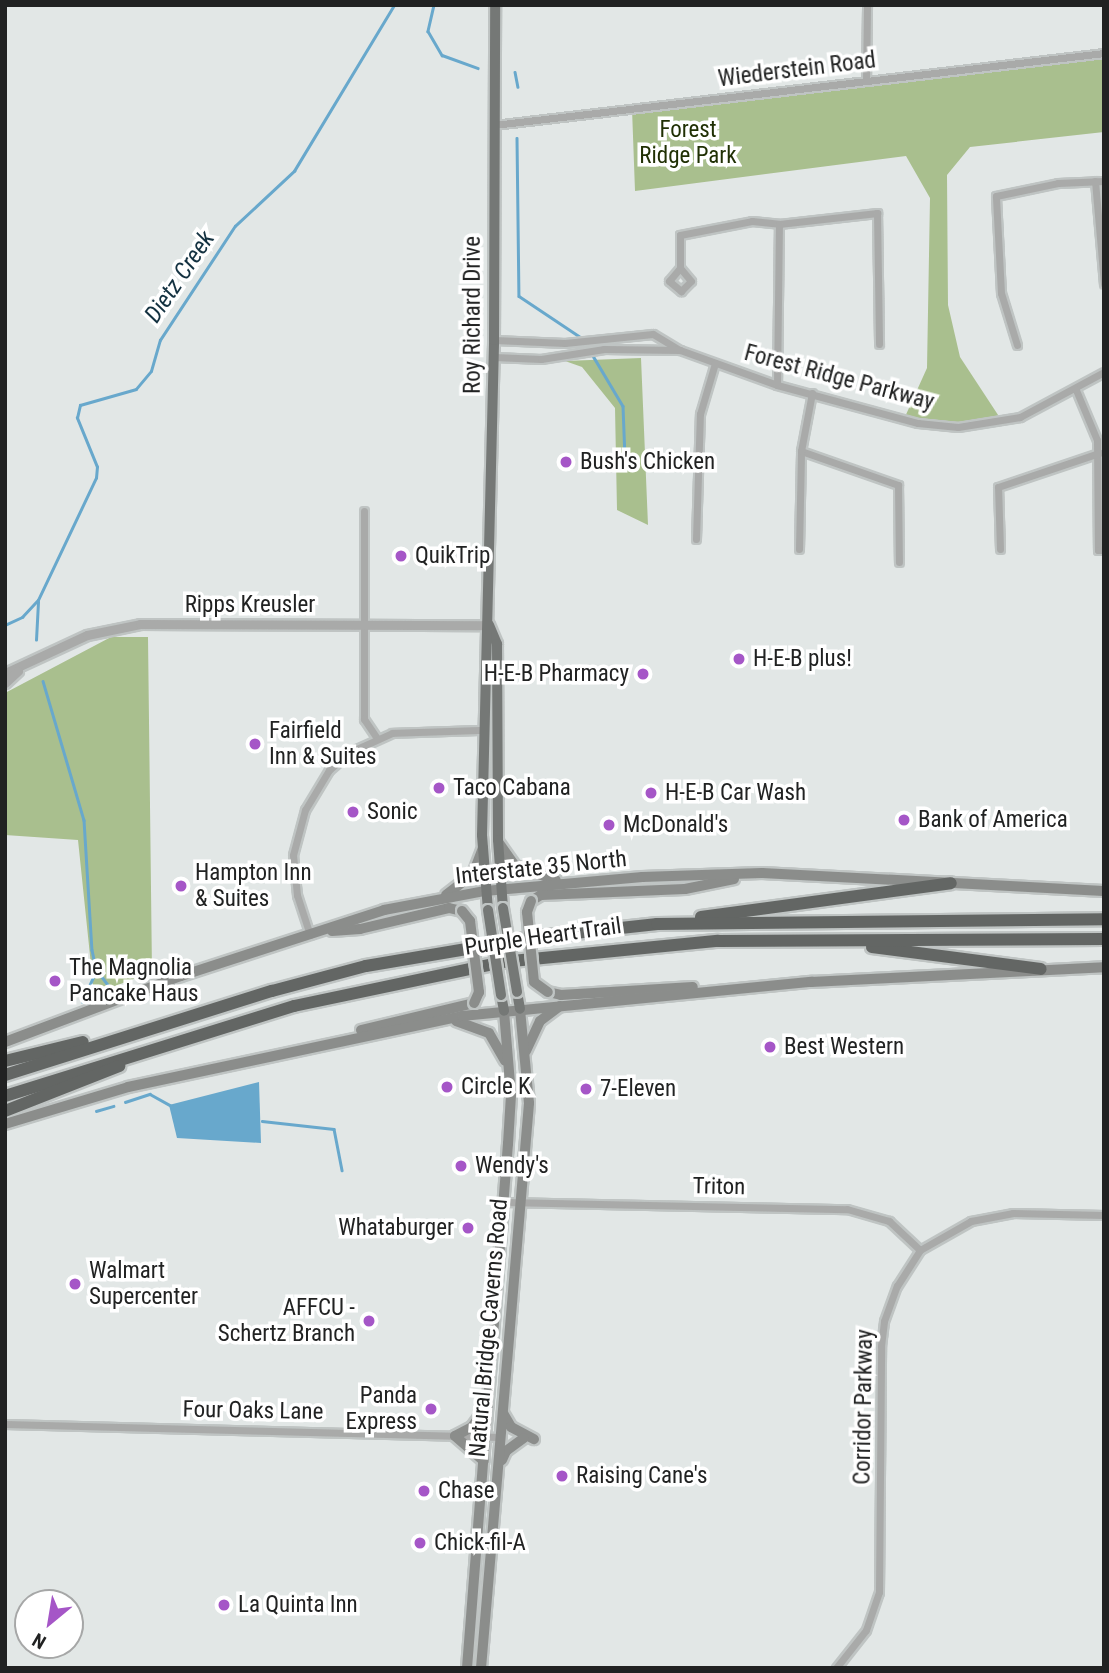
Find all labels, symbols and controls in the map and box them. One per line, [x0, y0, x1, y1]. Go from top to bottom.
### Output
street label: Wiederstein Road [717, 47, 877, 93]
park label: Forest Ridge Park [639, 116, 737, 170]
water label: Dietz Creek [139, 226, 221, 328]
street label: Roy Richard Drive [459, 236, 487, 394]
street label: Forest Ridge Parkway [741, 339, 937, 417]
place label: Bush's Chicken [580, 448, 715, 476]
marker: Bush's Chicken [558, 454, 574, 470]
place label: QuikTrip [415, 542, 490, 570]
marker: QuikTrip [393, 548, 409, 564]
street label: Ripps Kreusler [185, 591, 315, 619]
place label: H-E-B plus! [753, 645, 852, 673]
marker: H-E-B plus! [731, 651, 747, 667]
place label: H-E-B Pharmacy [484, 660, 629, 688]
marker: H-E-B Pharmacy [635, 666, 651, 682]
place label: Fairfield Inn & Suites [269, 717, 376, 771]
marker: Fairfield Inn & Suites [247, 736, 263, 752]
place label: Taco Cabana [453, 774, 571, 802]
place label: H-E-B Car Wash [665, 779, 806, 807]
marker: Taco Cabana [431, 780, 447, 796]
marker: H-E-B Car Wash [643, 785, 659, 801]
place label: Sonic [367, 798, 418, 826]
marker: Sonic [345, 804, 361, 820]
place label: Bank of America [918, 806, 1068, 834]
place label: McDonald's [623, 811, 728, 839]
marker: Bank of America [896, 812, 912, 828]
marker: McDonald's [601, 817, 617, 833]
street label: Interstate 35 North [454, 845, 628, 891]
place label: Hampton Inn & Suites [195, 859, 312, 913]
marker: Hampton Inn & Suites [173, 878, 189, 894]
street label: Purple Heart Trail [463, 912, 623, 962]
place label: The Magnolia Pancake Haus [69, 954, 199, 1008]
marker: The Magnolia Pancake Haus [47, 973, 63, 989]
place label: Best Western [784, 1033, 904, 1061]
marker: Best Western [762, 1039, 778, 1055]
place label: Circle K [461, 1073, 531, 1101]
place label: 7-Eleven [600, 1075, 676, 1103]
marker: Circle K [439, 1079, 455, 1095]
marker: 7-Eleven [578, 1081, 594, 1097]
place label: Wendy's [475, 1152, 549, 1180]
marker: Wendy's [453, 1158, 469, 1174]
street label: Triton [692, 1173, 746, 1201]
street label: Natural Bridge Caverns Road [464, 1198, 514, 1458]
place label: Whataburger [338, 1214, 454, 1242]
marker: Whataburger [460, 1220, 476, 1236]
place label: Walmart Supercenter [89, 1257, 198, 1311]
marker: Walmart Supercenter [67, 1276, 83, 1292]
place label: AFFCU - Schertz Branch [218, 1294, 355, 1348]
marker: AFFCU - Schertz Branch [361, 1313, 377, 1329]
street label: Corridor Parkway [849, 1329, 879, 1485]
place label: Panda Express [346, 1382, 417, 1436]
street label: Four Oaks Lane [182, 1396, 324, 1426]
marker: Panda Express [423, 1401, 439, 1417]
place label: Raising Cane's [576, 1462, 707, 1490]
marker: Raising Cane's [554, 1468, 570, 1484]
place label: Chase [438, 1477, 494, 1505]
marker: Chase [416, 1483, 432, 1499]
place label: Chick-fil-A [434, 1529, 526, 1557]
marker: Chick-fil-A [412, 1535, 428, 1551]
north arrow [14, 1589, 84, 1659]
place label: La Quinta Inn [238, 1591, 358, 1619]
marker: La Quinta Inn [216, 1597, 232, 1613]
text: N [28, 1628, 50, 1654]

